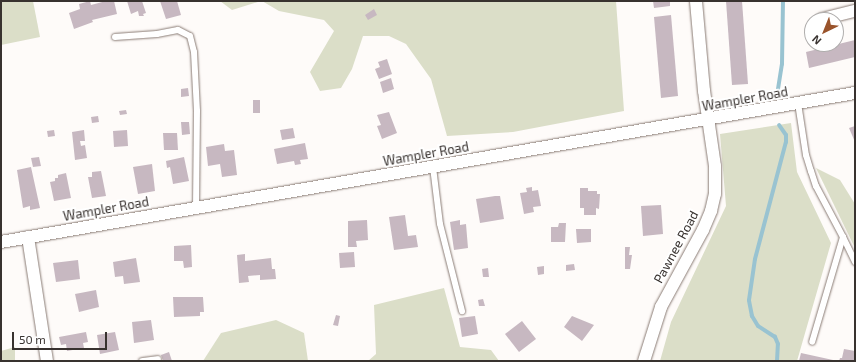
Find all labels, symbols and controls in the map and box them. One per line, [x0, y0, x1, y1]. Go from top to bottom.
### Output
north arrow [804, 12, 844, 52]
text: N [809, 33, 824, 48]
street label: Wampler Road [701, 84, 789, 114]
street label: Wampler Road [382, 139, 470, 169]
street label: Wampler Road [62, 194, 150, 224]
street label: Pawnee Road [650, 208, 702, 286]
scale bar [14, 324, 109, 350]
text: 50 m [19, 332, 46, 346]

